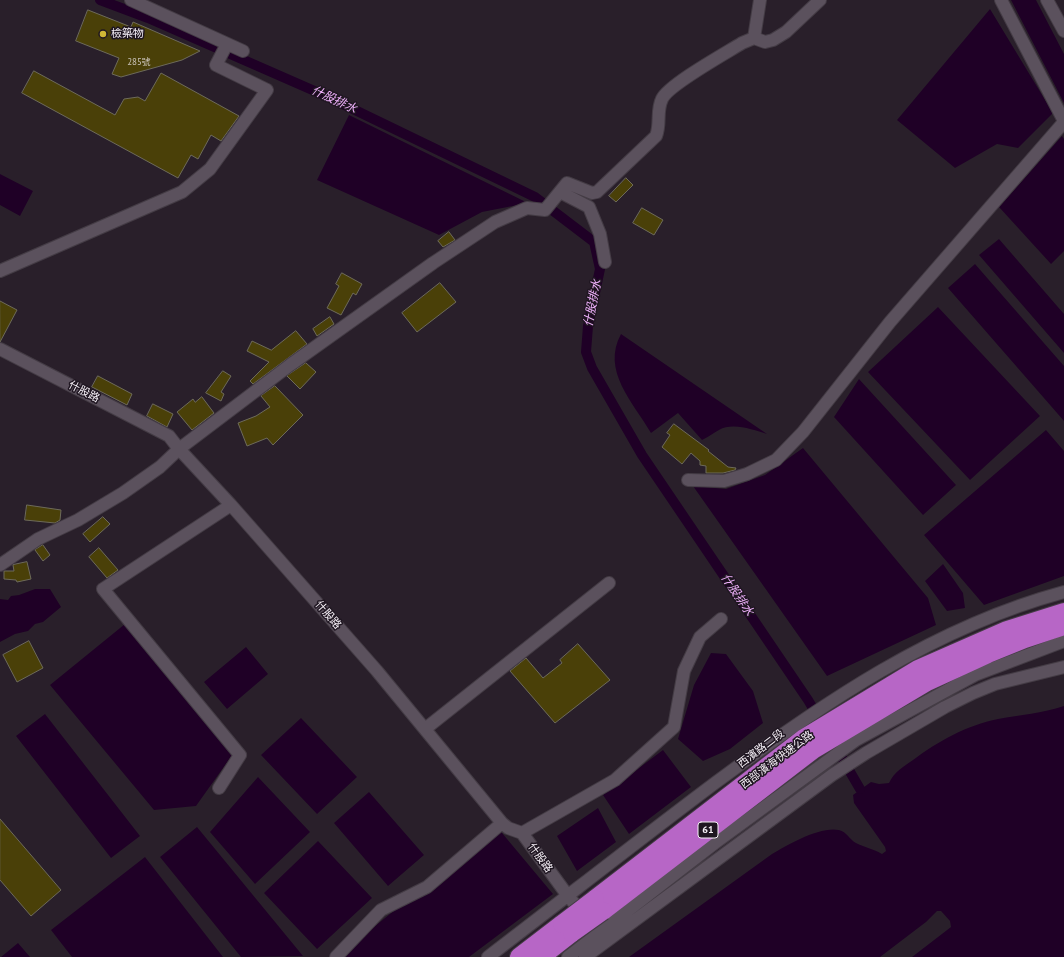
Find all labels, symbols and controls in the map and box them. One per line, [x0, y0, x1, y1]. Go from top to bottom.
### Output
place label: 檢築物 [111, 27, 144, 41]
marker: 檢築物 [98, 29, 108, 39]
house number: 285號 [127, 57, 151, 67]
water label: 什股排水 [309, 83, 359, 117]
water label: 什股排水 [581, 278, 605, 328]
street label: 什股路 [66, 379, 102, 405]
water label: 什股排水 [718, 571, 756, 619]
street label: 什股路 [312, 598, 344, 632]
street label: 西濱路二段 [735, 727, 787, 771]
street label: 西部濱海快速公路 [738, 728, 816, 792]
road number: 61 [698, 822, 718, 838]
street label: 什股路 [525, 841, 555, 875]

